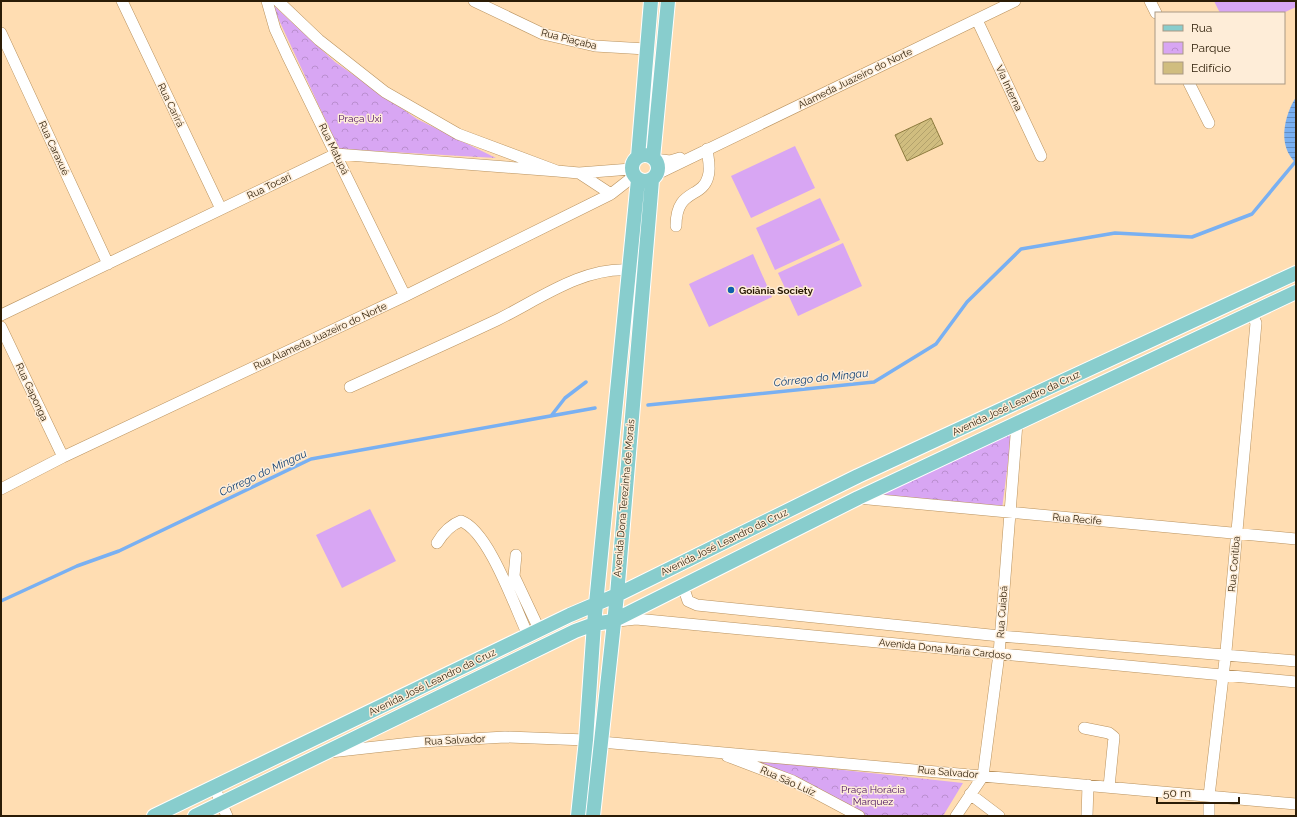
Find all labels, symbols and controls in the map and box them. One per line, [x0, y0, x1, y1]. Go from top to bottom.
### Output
legend [1155, 12, 1285, 84]
text: Rua [1191, 21, 1212, 35]
street label: Rua Piaçaba [540, 27, 598, 51]
text: Parque [1191, 41, 1231, 55]
street label: Alameda Juazeiro do Norte [796, 45, 914, 111]
text: Edifício [1191, 61, 1231, 75]
street label: Via Interna [994, 63, 1024, 113]
street label: Rua Carirá [156, 81, 186, 129]
park label: Praça Uxi [338, 113, 382, 124]
street label: Rua Caraxué [37, 119, 71, 177]
street label: Rua Matupá [317, 122, 351, 176]
street label: Rua Tocari [245, 171, 293, 201]
marker: Goiânia Society [726, 285, 736, 295]
place label: Goiânia Society [739, 285, 813, 296]
street label: Rua Alameda Juazeiro do Norte [252, 300, 389, 372]
street label: Rua Gaponga [14, 361, 50, 423]
water label: Córrego do Mingau [773, 367, 869, 389]
street label: Avenida José Leandro da Cruz [950, 368, 1082, 438]
street label: Avenida Dona Terezinha de Morais [612, 419, 636, 577]
water label: Córrego do Mingau [217, 447, 309, 499]
street label: Avenida José Leandro da Cruz [659, 506, 789, 578]
street label: Rua Recife [1052, 511, 1102, 527]
street label: Rua Coritiba [1226, 536, 1242, 592]
street label: Rua Cuiabá [995, 585, 1009, 639]
street label: Avenida Dona Maria Cardoso [878, 637, 1012, 661]
street label: Avenida José Leandro da Cruz [367, 646, 497, 718]
street label: Rua Salvador [424, 733, 486, 747]
street label: Rua São Luiz [759, 764, 817, 798]
street label: Rua Salvador [917, 764, 979, 780]
scale bar [1157, 779, 1239, 805]
park label: Praça Horácia Marquez [841, 784, 905, 807]
text: 50 m [1163, 786, 1191, 800]

